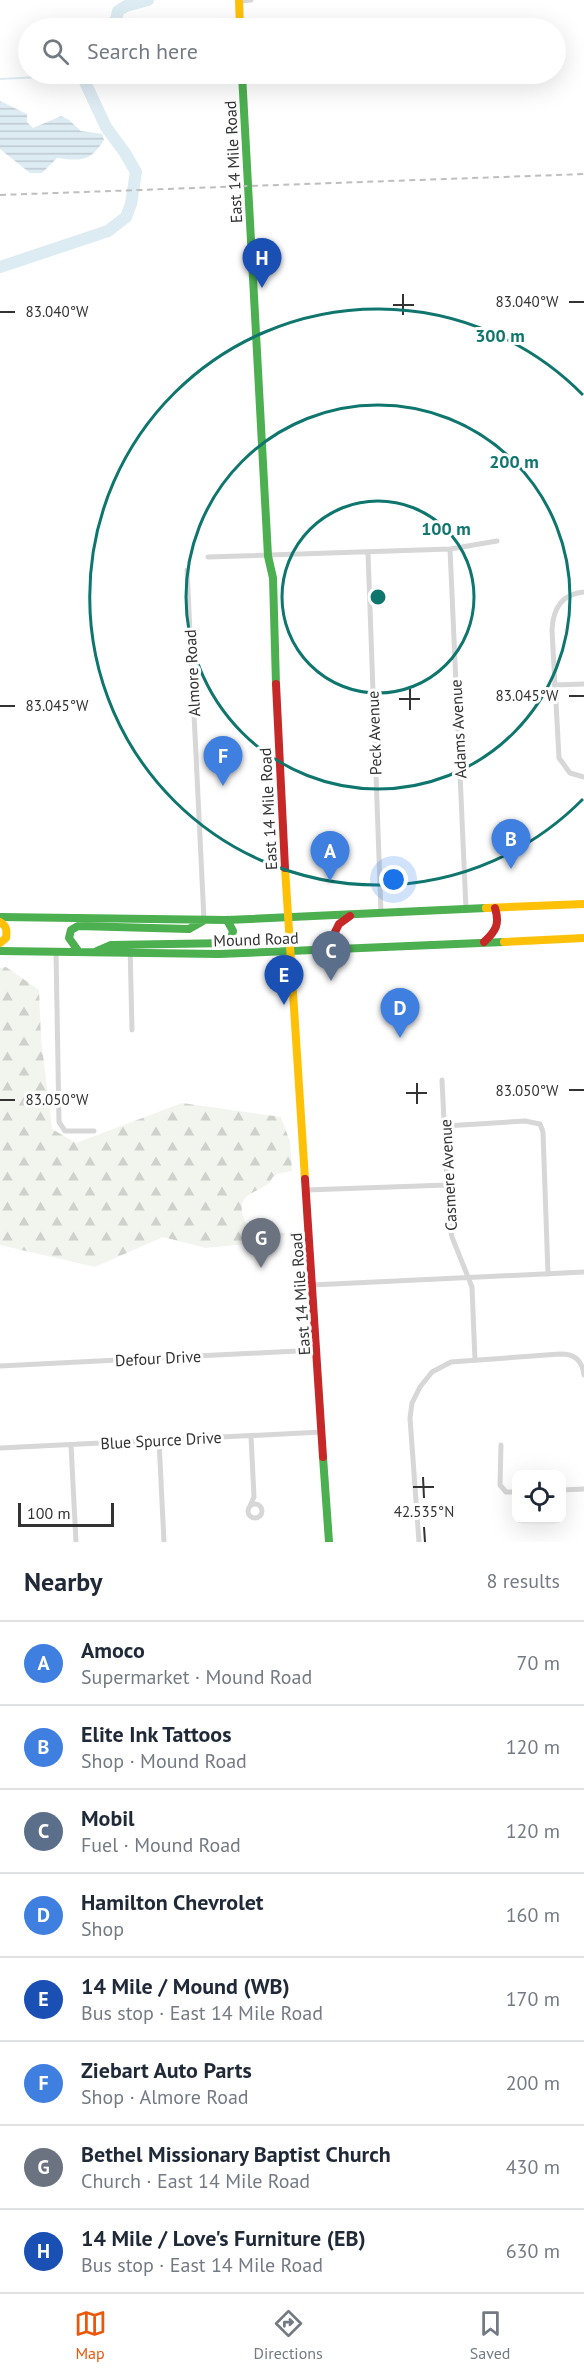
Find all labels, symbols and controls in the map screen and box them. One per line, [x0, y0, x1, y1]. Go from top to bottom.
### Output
search box [18, 18, 566, 84]
icon: search [39, 35, 72, 68]
text: Search here [87, 37, 198, 65]
street label: East 14 Mile Road [220, 100, 246, 224]
pin: H [242, 238, 282, 288]
text: 83.040°W [496, 292, 559, 311]
text: 83.040°W [26, 302, 89, 321]
text: 300 m [475, 324, 525, 347]
text: 200 m [489, 450, 539, 473]
text: 100 m [421, 517, 471, 540]
centre of rings [368, 587, 388, 607]
street label: Almore Road [180, 629, 204, 717]
street label: Adams Avenue [445, 679, 471, 779]
text: 83.045°W [496, 686, 559, 705]
street label: Peck Avenue [363, 690, 385, 776]
text: 83.045°W [26, 696, 89, 715]
pin: F [204, 736, 242, 786]
street label: East 14 Mile Road [255, 747, 281, 871]
pin: B [492, 820, 530, 869]
pin: A [310, 832, 350, 881]
your location [379, 865, 408, 894]
street label: Mound Road [213, 928, 299, 950]
pin: C [312, 932, 350, 981]
pin: E [264, 956, 304, 1005]
pin: D [380, 988, 420, 1038]
text: 83.050°W [496, 1081, 559, 1100]
text: 83.050°W [26, 1090, 89, 1109]
street label: Casmere Avenue [435, 1119, 461, 1231]
pin: G [242, 1218, 280, 1268]
street label: East 14 Mile Road [286, 1232, 314, 1356]
street label: Defour Drive [114, 1346, 202, 1370]
street label: Blue Spurce Drive [100, 1427, 222, 1453]
map controls [512, 1470, 566, 1524]
button: locate [512, 1470, 566, 1524]
scale bar [18, 1500, 114, 1528]
text: 42.535°N [394, 1502, 454, 1521]
text: 100 m [27, 1503, 70, 1523]
text: Nearby [24, 1565, 102, 1598]
text: 8 results [487, 1568, 560, 1594]
text: Amoco [81, 1636, 145, 1664]
text: A [37, 1650, 50, 1676]
text: 70 m [517, 1650, 560, 1676]
text: Supermarket · Mound Road [81, 1664, 312, 1690]
text: Elite Ink Tattoos [81, 1720, 231, 1748]
text: B [38, 1734, 49, 1760]
text: 120 m [506, 1734, 560, 1760]
text: Shop · Mound Road [81, 1748, 247, 1774]
text: Mobil [81, 1804, 135, 1832]
text: C [38, 1818, 49, 1844]
text: 120 m [506, 1818, 560, 1844]
text: Fuel · Mound Road [81, 1832, 241, 1858]
text: Hamilton Chevrolet [81, 1888, 264, 1916]
text: D [37, 1902, 50, 1928]
text: 160 m [506, 1902, 560, 1928]
text: Shop [81, 1916, 124, 1942]
text: 14 Mile / Mound (WB) [81, 1972, 290, 2000]
text: E [38, 1986, 49, 2012]
text: 170 m [506, 1986, 560, 2012]
text: Bus stop · East 14 Mile Road [81, 2000, 323, 2026]
text: Ziebart Auto Parts [81, 2056, 252, 2084]
text: F [38, 2070, 49, 2096]
text: 200 m [506, 2070, 560, 2096]
text: Shop · Almore Road [81, 2084, 249, 2110]
text: Bethel Missionary Baptist Church [81, 2140, 391, 2168]
text: G [37, 2154, 50, 2180]
text: 430 m [506, 2154, 560, 2180]
text: Church · East 14 Mile Road [81, 2168, 310, 2194]
text: 14 Mile / Love's Furniture (EB) [81, 2224, 366, 2252]
text: H [37, 2238, 50, 2264]
text: 630 m [506, 2238, 560, 2264]
text: Bus stop · East 14 Mile Road [81, 2252, 323, 2278]
tab: Map [74, 2307, 107, 2363]
tab: Directions [254, 2307, 323, 2363]
tab: Saved [470, 2307, 510, 2363]

